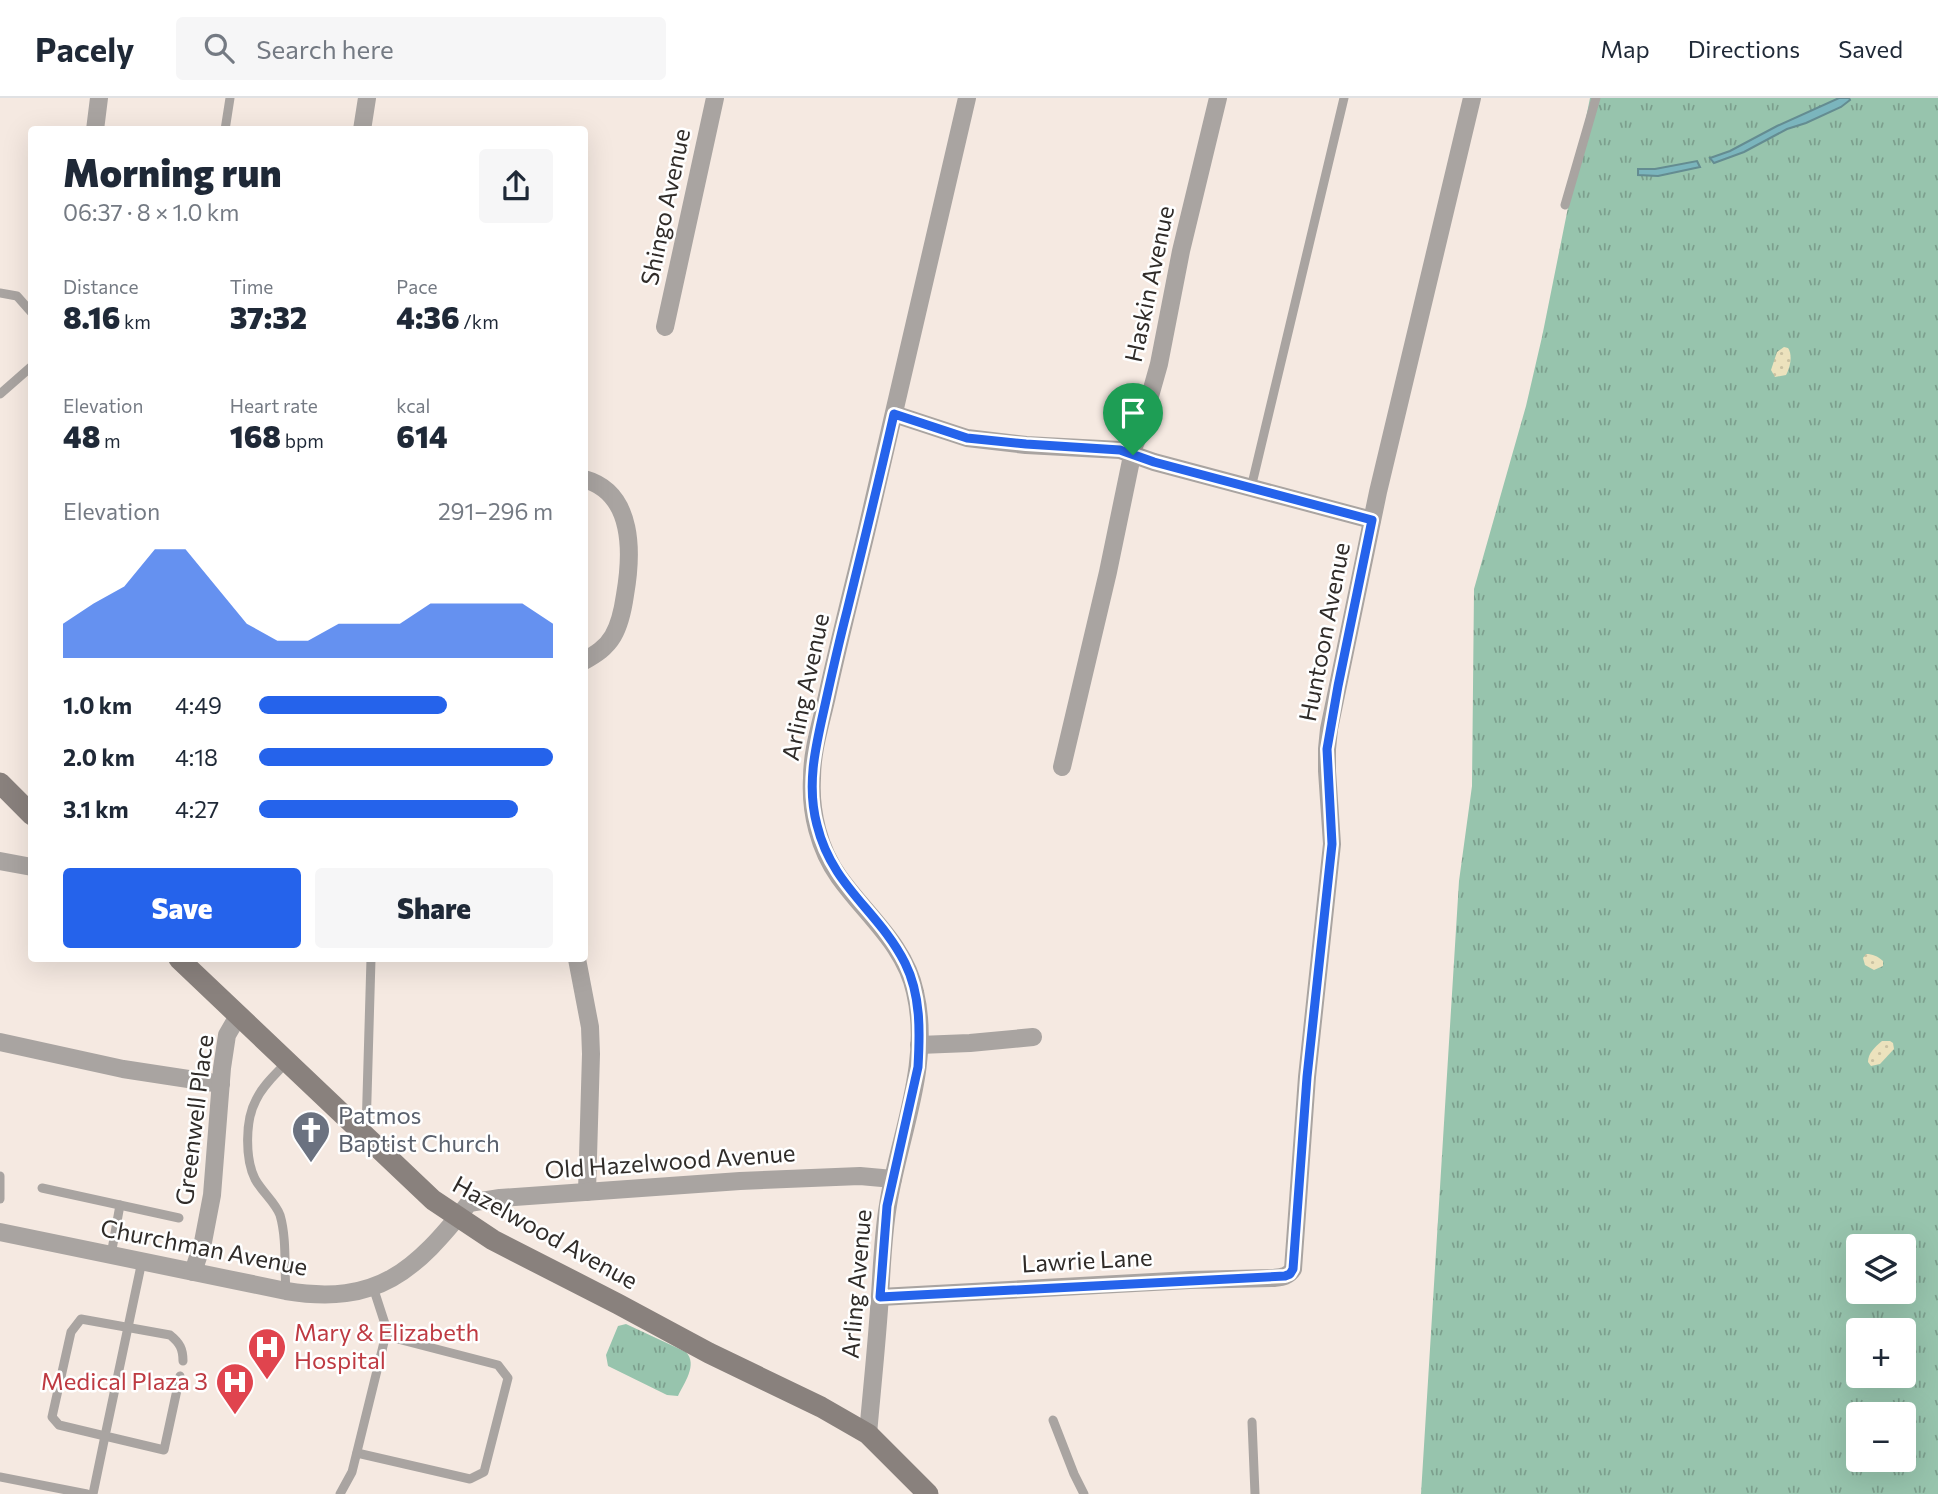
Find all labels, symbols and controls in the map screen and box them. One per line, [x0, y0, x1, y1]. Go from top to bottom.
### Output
search box [176, 17, 666, 80]
text: Pacely [35, 28, 134, 69]
icon: search [200, 29, 238, 67]
text: Search here [256, 33, 394, 64]
text: Map [1600, 34, 1650, 63]
text: Directions [1688, 34, 1800, 63]
text: Saved [1838, 34, 1903, 63]
street label: Shingo Avenue [634, 126, 695, 288]
text: Morning run [63, 148, 282, 195]
button: share [479, 149, 553, 223]
text: 06:37 · 8 × 1.0 km [63, 198, 239, 226]
street label: Haskin Avenue [1118, 203, 1179, 364]
text: Distance [63, 275, 139, 298]
text: Time [230, 275, 273, 298]
text: Pace [396, 275, 438, 298]
text: 8.16 [63, 298, 120, 335]
text: 37:32 [230, 298, 307, 335]
text: 4:36 [396, 298, 460, 335]
text: km [120, 310, 151, 333]
text: /km [460, 310, 499, 333]
pin [1103, 383, 1163, 455]
text: Elevation [63, 394, 143, 417]
text: Heart rate [230, 394, 318, 417]
text: kcal [396, 394, 430, 417]
icon: arrive [1114, 394, 1152, 432]
text: 48 [63, 417, 100, 454]
text: 168 [230, 417, 281, 454]
text: 614 [396, 417, 448, 454]
text: m [100, 429, 121, 452]
text: bpm [281, 429, 324, 452]
text: Elevation [63, 497, 160, 525]
text: 291–296 m [438, 497, 553, 525]
street label: Huntoon Avenue [1292, 540, 1355, 724]
street label: Arling Avenue [775, 610, 834, 763]
text: 1.0 km [63, 691, 132, 719]
text: 4:49 [175, 691, 222, 719]
text: 2.0 km [63, 743, 135, 771]
text: 4:18 [175, 743, 218, 771]
text: 3.1 km [63, 795, 129, 823]
text: 4:27 [175, 795, 219, 823]
button: Save [63, 868, 301, 948]
button: Share [315, 868, 553, 948]
street label: Greenwell Place [169, 1033, 218, 1207]
place label: Patmos Baptist Church [338, 1100, 500, 1157]
church icon: Patmos Baptist Church [290, 1109, 332, 1164]
street label: Old Hazelwood Avenue [544, 1137, 796, 1184]
street label: Hazelwood Avenue [448, 1169, 643, 1295]
street label: Arling Avenue [835, 1208, 876, 1360]
street label: Churchman Avenue [98, 1212, 310, 1281]
map controls [1846, 1234, 1916, 1472]
button: layers [1846, 1234, 1916, 1304]
street label: Lawrie Lane [1021, 1242, 1153, 1277]
place label: Mary & Elizabeth Hospital [294, 1317, 479, 1374]
button: + [1846, 1318, 1916, 1388]
hospital icon: Mary & Elizabeth Hospital [246, 1326, 288, 1381]
hospital icon: Medical Plaza 3 [214, 1361, 256, 1416]
place label: Medical Plaza 3 [41, 1366, 208, 1395]
button: − [1846, 1402, 1916, 1472]

